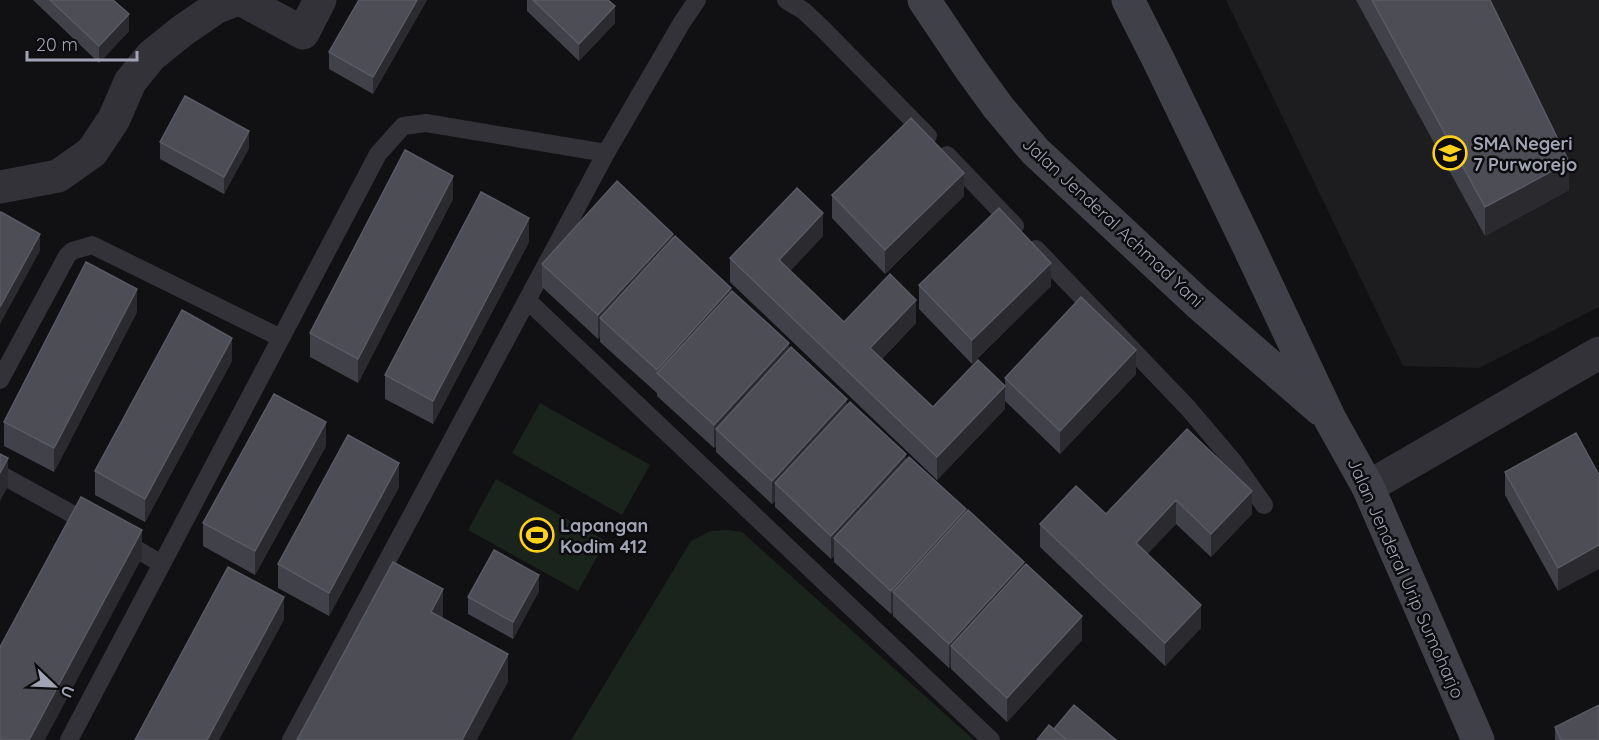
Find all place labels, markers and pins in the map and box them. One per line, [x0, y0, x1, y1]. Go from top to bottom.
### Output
place label: SMA Negeri 7 Purworejo [1473, 132, 1577, 176]
school or university icon: SMA Negeri 7 Purworejo [1432, 135, 1468, 171]
place label: Lapangan Kodim 412 [560, 514, 648, 558]
sports icon: Lapangan Kodim 412 [519, 517, 555, 553]

